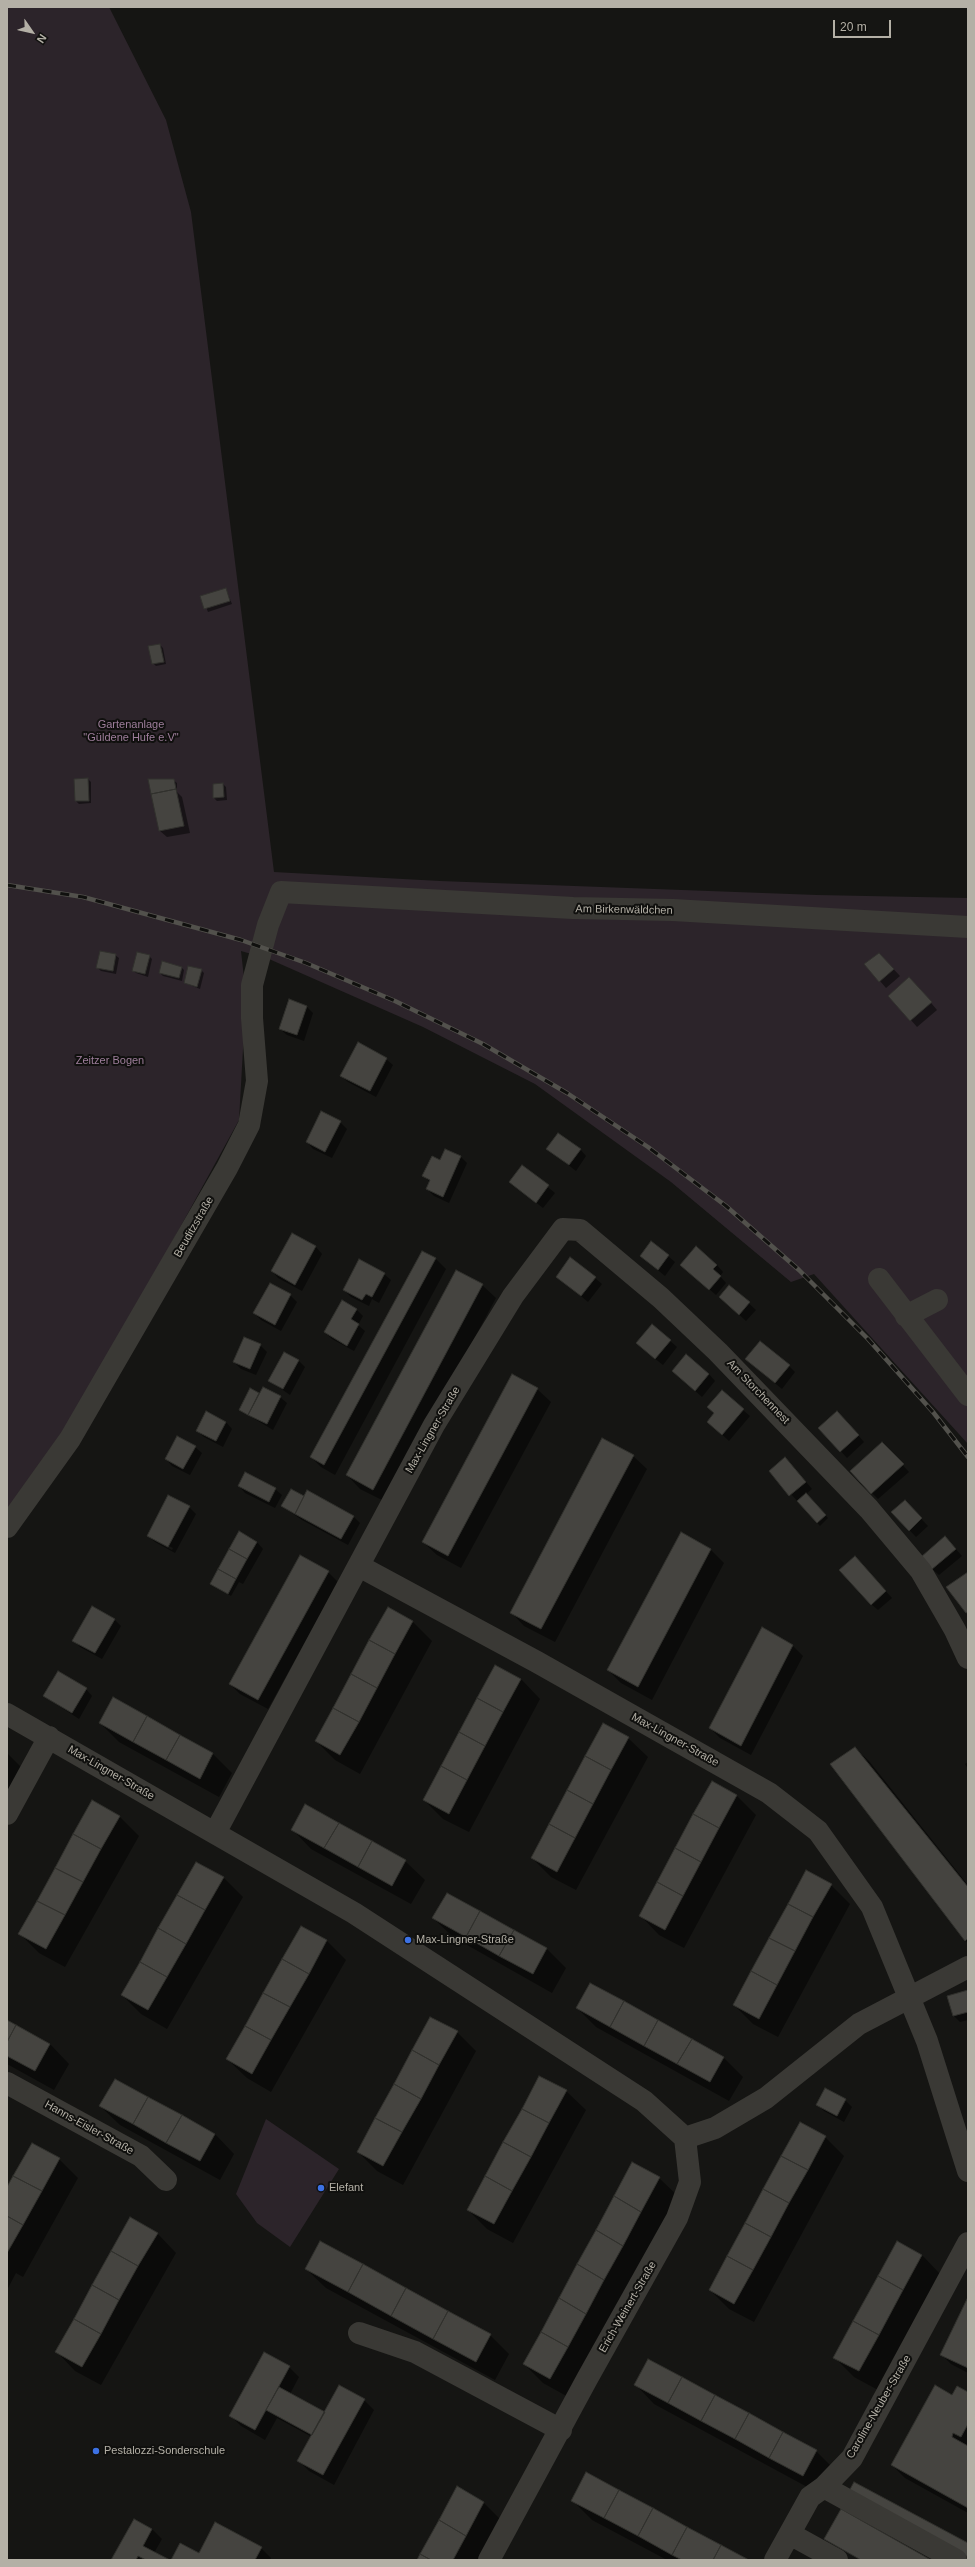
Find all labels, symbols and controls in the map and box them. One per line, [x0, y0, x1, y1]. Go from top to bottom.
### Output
north arrow [12, 12, 52, 52]
scale bar [835, 12, 893, 38]
text: 20 m [840, 20, 867, 34]
text: N [35, 32, 49, 45]
park label: Gartenanlage "Güldene Hufe e.V" [83, 718, 179, 744]
street label: Am Birkenwäldchen [575, 903, 673, 917]
park label: Zeitzer Bogen [76, 1054, 144, 1068]
street label: Beuditzstraße [171, 1194, 217, 1260]
street label: Am Storchennest [724, 1357, 792, 1427]
street label: Max-Lingner-Straße [403, 1384, 463, 1476]
street label: Max-Lingner-Straße [629, 1711, 721, 1769]
street label: Max-Lingner-Straße [65, 1743, 157, 1803]
place label: Max-Lingner-Straße [416, 1933, 514, 1947]
marker: Max-Lingner-Straße [403, 1935, 413, 1945]
street label: Hanns-Eisler-Straße [42, 2098, 136, 2158]
place label: Elefant [329, 2181, 363, 2195]
marker: Elefant [316, 2183, 326, 2193]
street label: Erich-Weinert-Straße [597, 2259, 659, 2355]
street label: Caroline-Neuber-Straße [844, 2353, 914, 2461]
place label: Pestalozzi-Sonderschule [104, 2444, 225, 2458]
marker: Pestalozzi-Sonderschule [91, 2446, 101, 2456]

